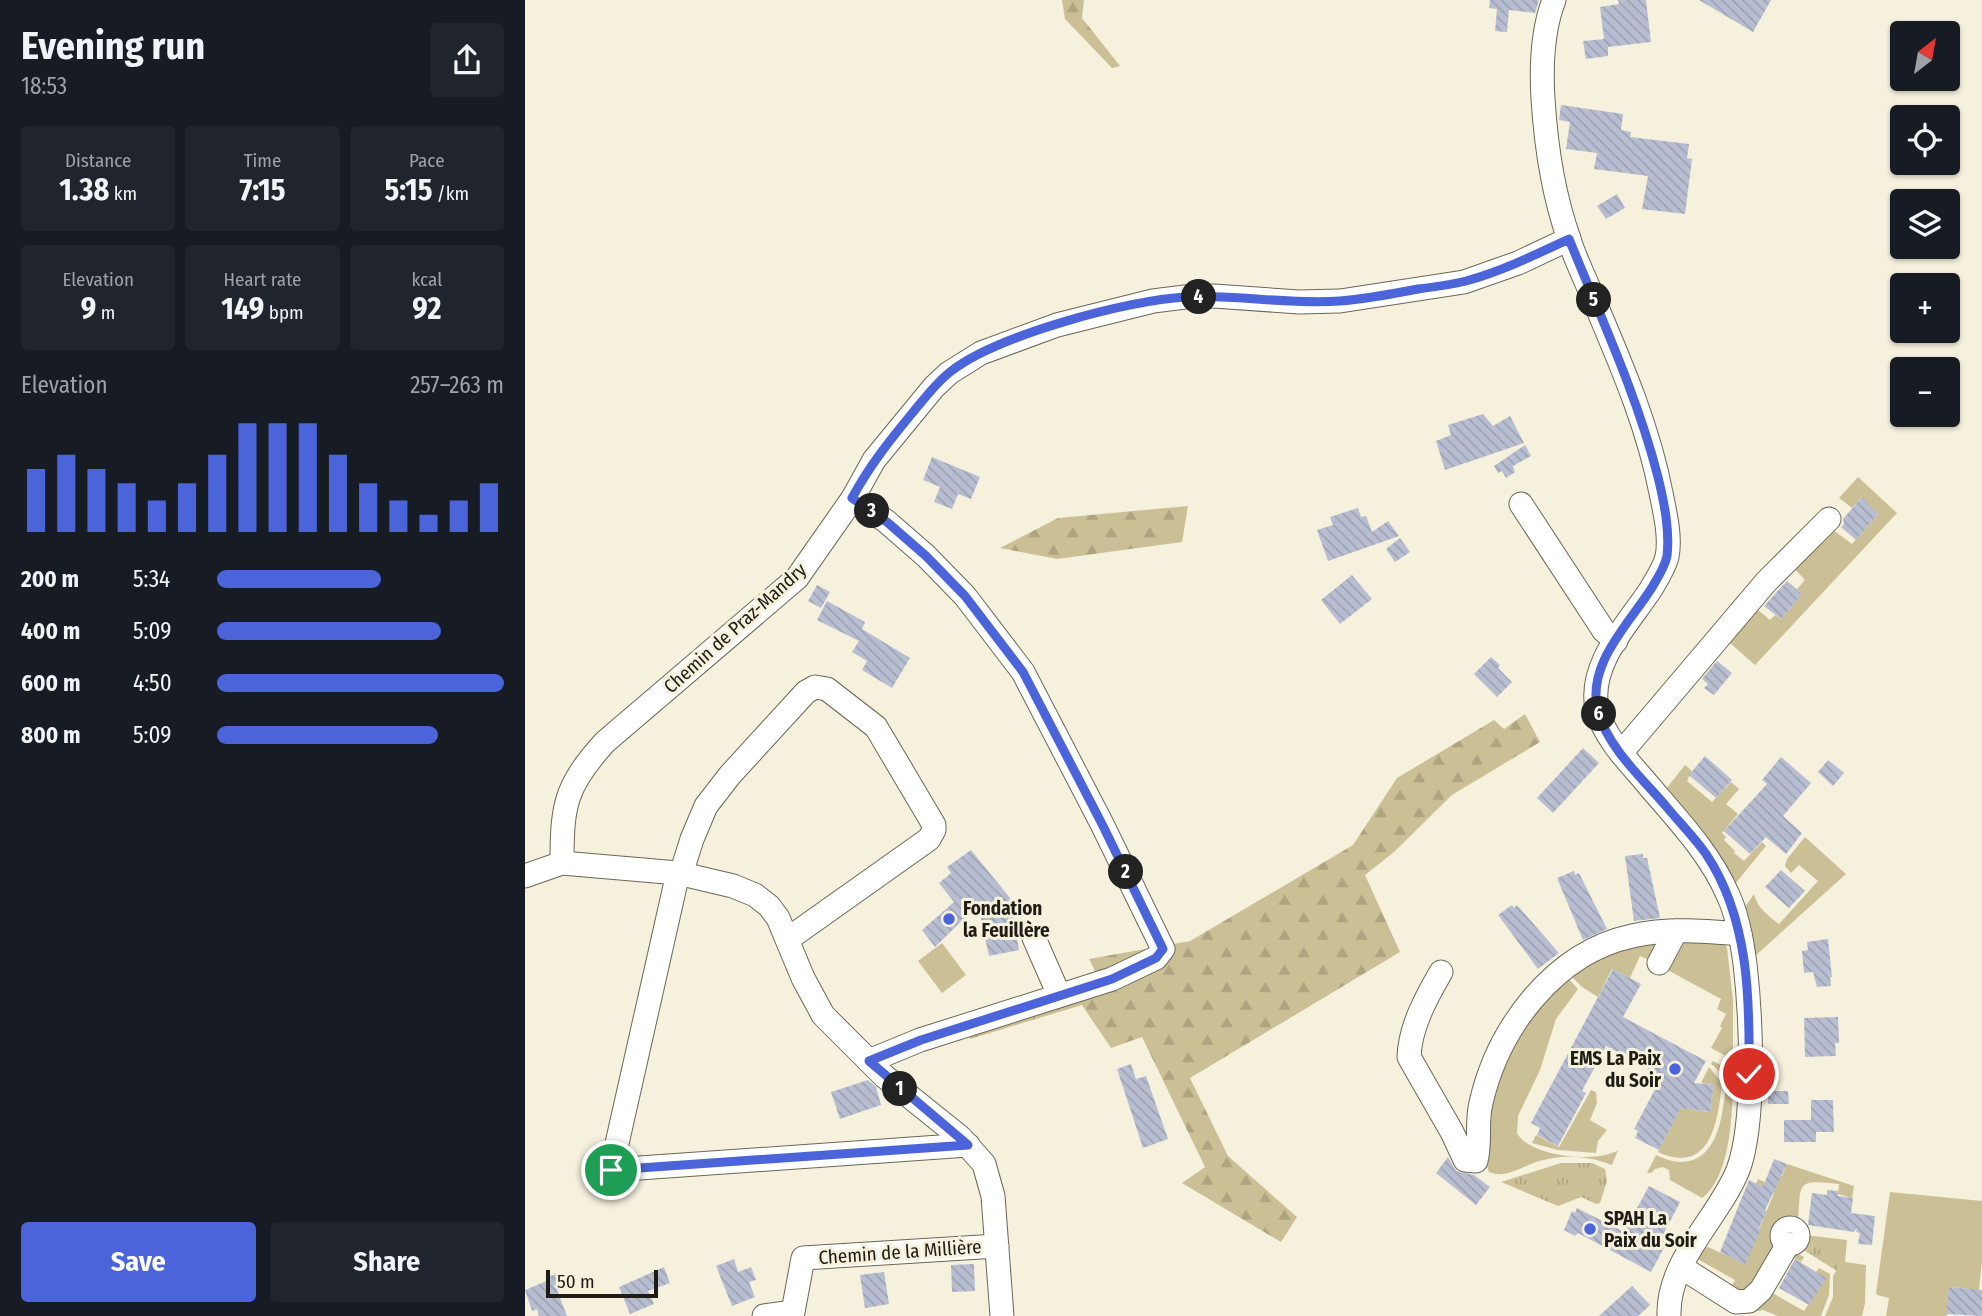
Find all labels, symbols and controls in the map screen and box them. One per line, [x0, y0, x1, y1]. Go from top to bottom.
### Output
north arrow [1890, 21, 1960, 91]
map controls [1890, 21, 1960, 427]
text: Evening run [21, 23, 205, 69]
button: share [430, 23, 504, 97]
text: 18:53 [21, 72, 67, 100]
button: locate [1890, 105, 1960, 175]
text: Distance [65, 149, 131, 172]
text: Time [244, 149, 281, 172]
text: Pace [409, 149, 445, 172]
text: 1.38 [59, 172, 109, 208]
text: 7:15 [239, 172, 286, 208]
text: 5:15 [384, 172, 432, 208]
text: km [109, 182, 137, 205]
text: /km [432, 182, 469, 205]
button: layers [1890, 189, 1960, 259]
text: Elevation [62, 268, 134, 291]
text: Heart rate [223, 268, 302, 291]
text: kcal [411, 268, 442, 291]
button: + [1890, 273, 1960, 343]
pin: 4 [1181, 280, 1217, 314]
pin: 5 [1577, 282, 1611, 318]
text: 4 [1194, 285, 1203, 308]
text: 5 [1589, 288, 1598, 311]
text: 9 [81, 291, 96, 327]
text: 149 [221, 291, 264, 327]
text: 92 [412, 291, 441, 327]
text: m [96, 301, 115, 324]
text: bpm [264, 301, 304, 324]
button: − [1890, 357, 1960, 427]
text: Elevation [21, 371, 108, 399]
text: 257–263 m [410, 371, 504, 399]
pin: 3 [855, 494, 889, 528]
text: 3 [867, 499, 876, 522]
street label: Chemin de Praz-Mandry [659, 558, 811, 698]
text: 200 m [21, 565, 79, 593]
text: 5:34 [133, 565, 170, 593]
text: 400 m [21, 617, 80, 645]
text: 5:09 [133, 617, 171, 645]
text: 600 m [21, 669, 80, 697]
text: 4:50 [133, 669, 172, 697]
pin: 6 [1581, 696, 1617, 732]
text: 6 [1594, 702, 1603, 725]
text: 800 m [21, 721, 81, 749]
text: 5:09 [133, 721, 171, 749]
pin: 2 [1109, 854, 1143, 890]
text: 2 [1121, 860, 1130, 883]
place label: Fondation la Feuillère [963, 897, 1050, 942]
marker: Fondation la Feuillère [941, 911, 957, 927]
pin [1719, 1044, 1779, 1104]
place label: EMS La Paix du Soir [1570, 1047, 1662, 1092]
icon: check [1730, 1055, 1768, 1093]
marker: EMS La Paix du Soir [1667, 1061, 1683, 1077]
pin: 1 [883, 1072, 917, 1106]
text: 1 [895, 1077, 904, 1100]
pin [581, 1140, 641, 1200]
icon: arrive [592, 1151, 630, 1189]
place label: SPAH La Paix du Soir [1604, 1207, 1698, 1252]
marker: SPAH La Paix du Soir [1582, 1221, 1598, 1237]
button: Save [21, 1222, 256, 1302]
button: Share [270, 1222, 504, 1302]
street label: Chemin de la Millière [818, 1235, 982, 1269]
scale bar [546, 1267, 658, 1299]
text: 50 m [557, 1270, 595, 1293]

